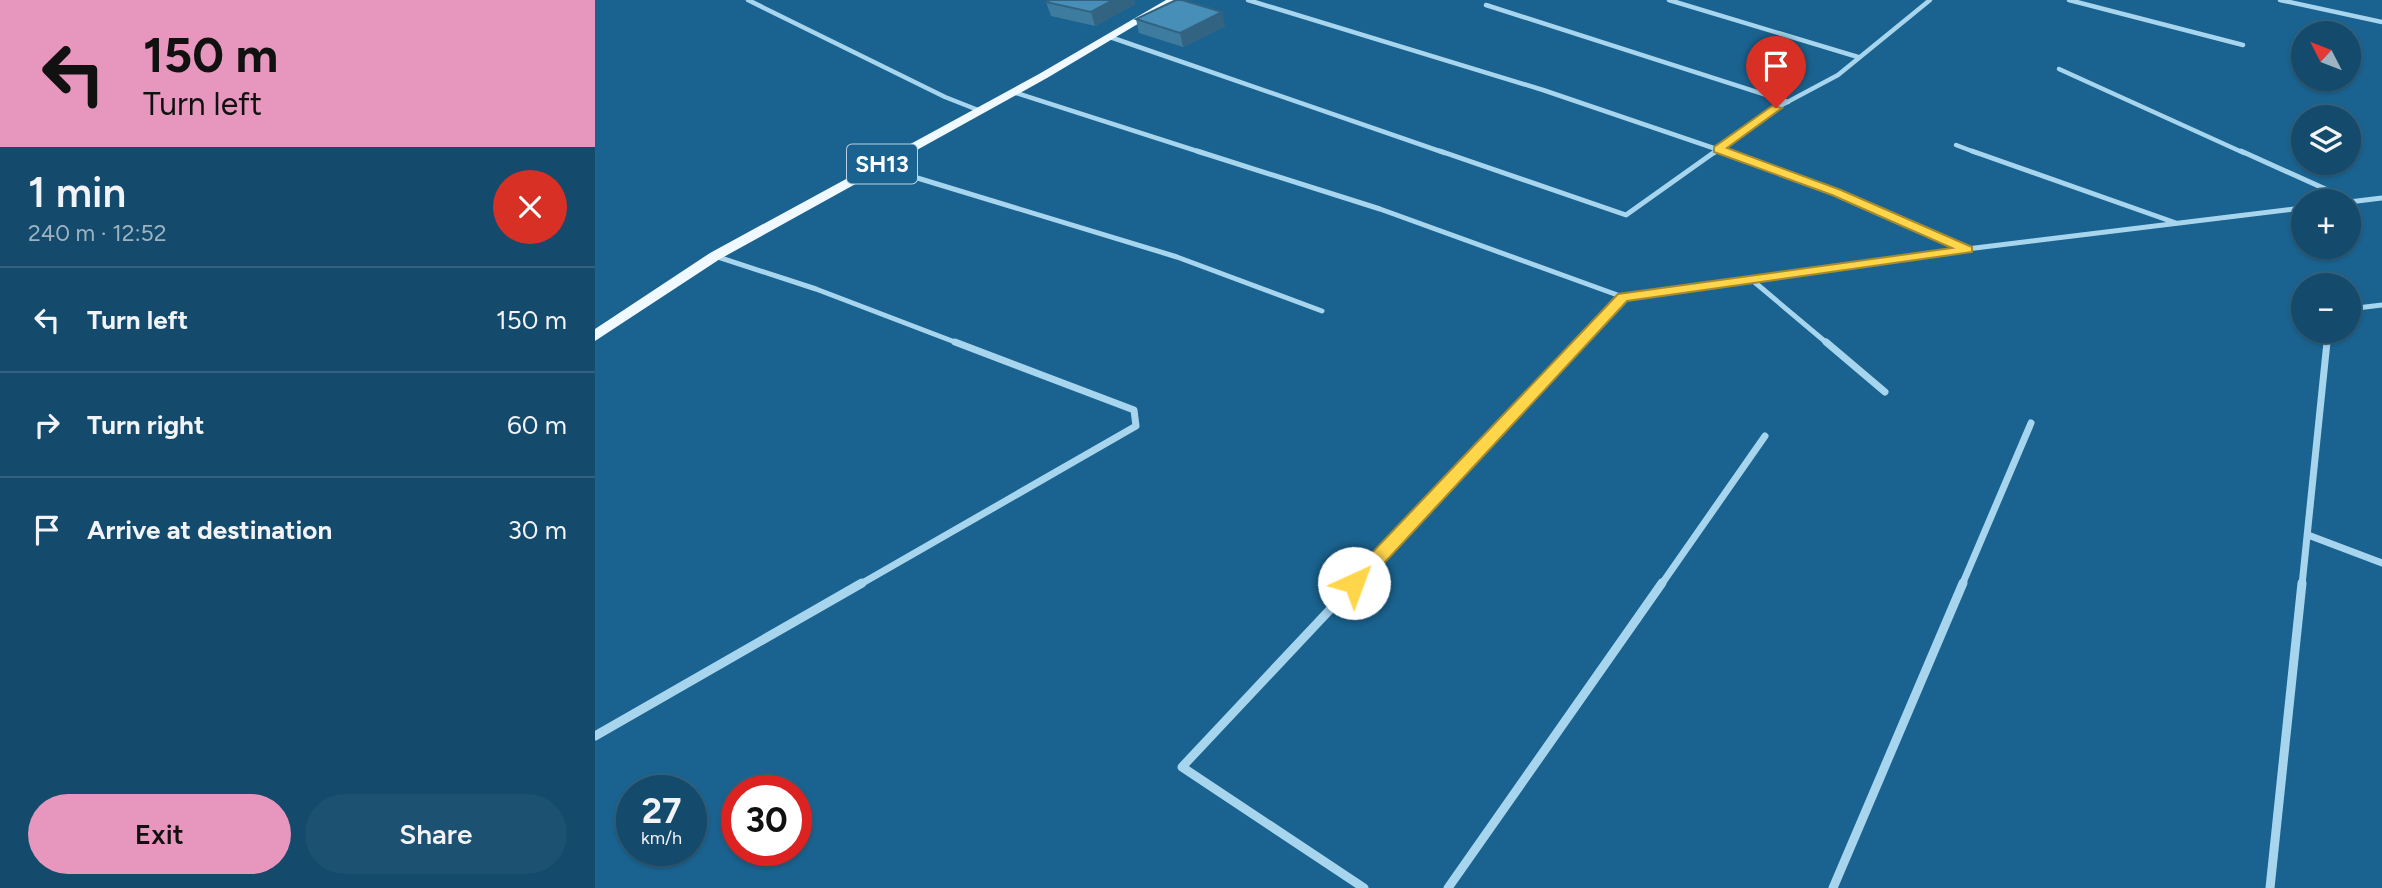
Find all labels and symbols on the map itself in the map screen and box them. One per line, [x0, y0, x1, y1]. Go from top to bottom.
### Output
north arrow [2291, 21, 2361, 91]
pin [1746, 36, 1806, 108]
road number: SH13 [847, 144, 917, 183]
position arrow [1317, 546, 1391, 620]
speed limit sign: 30 [721, 775, 812, 866]

